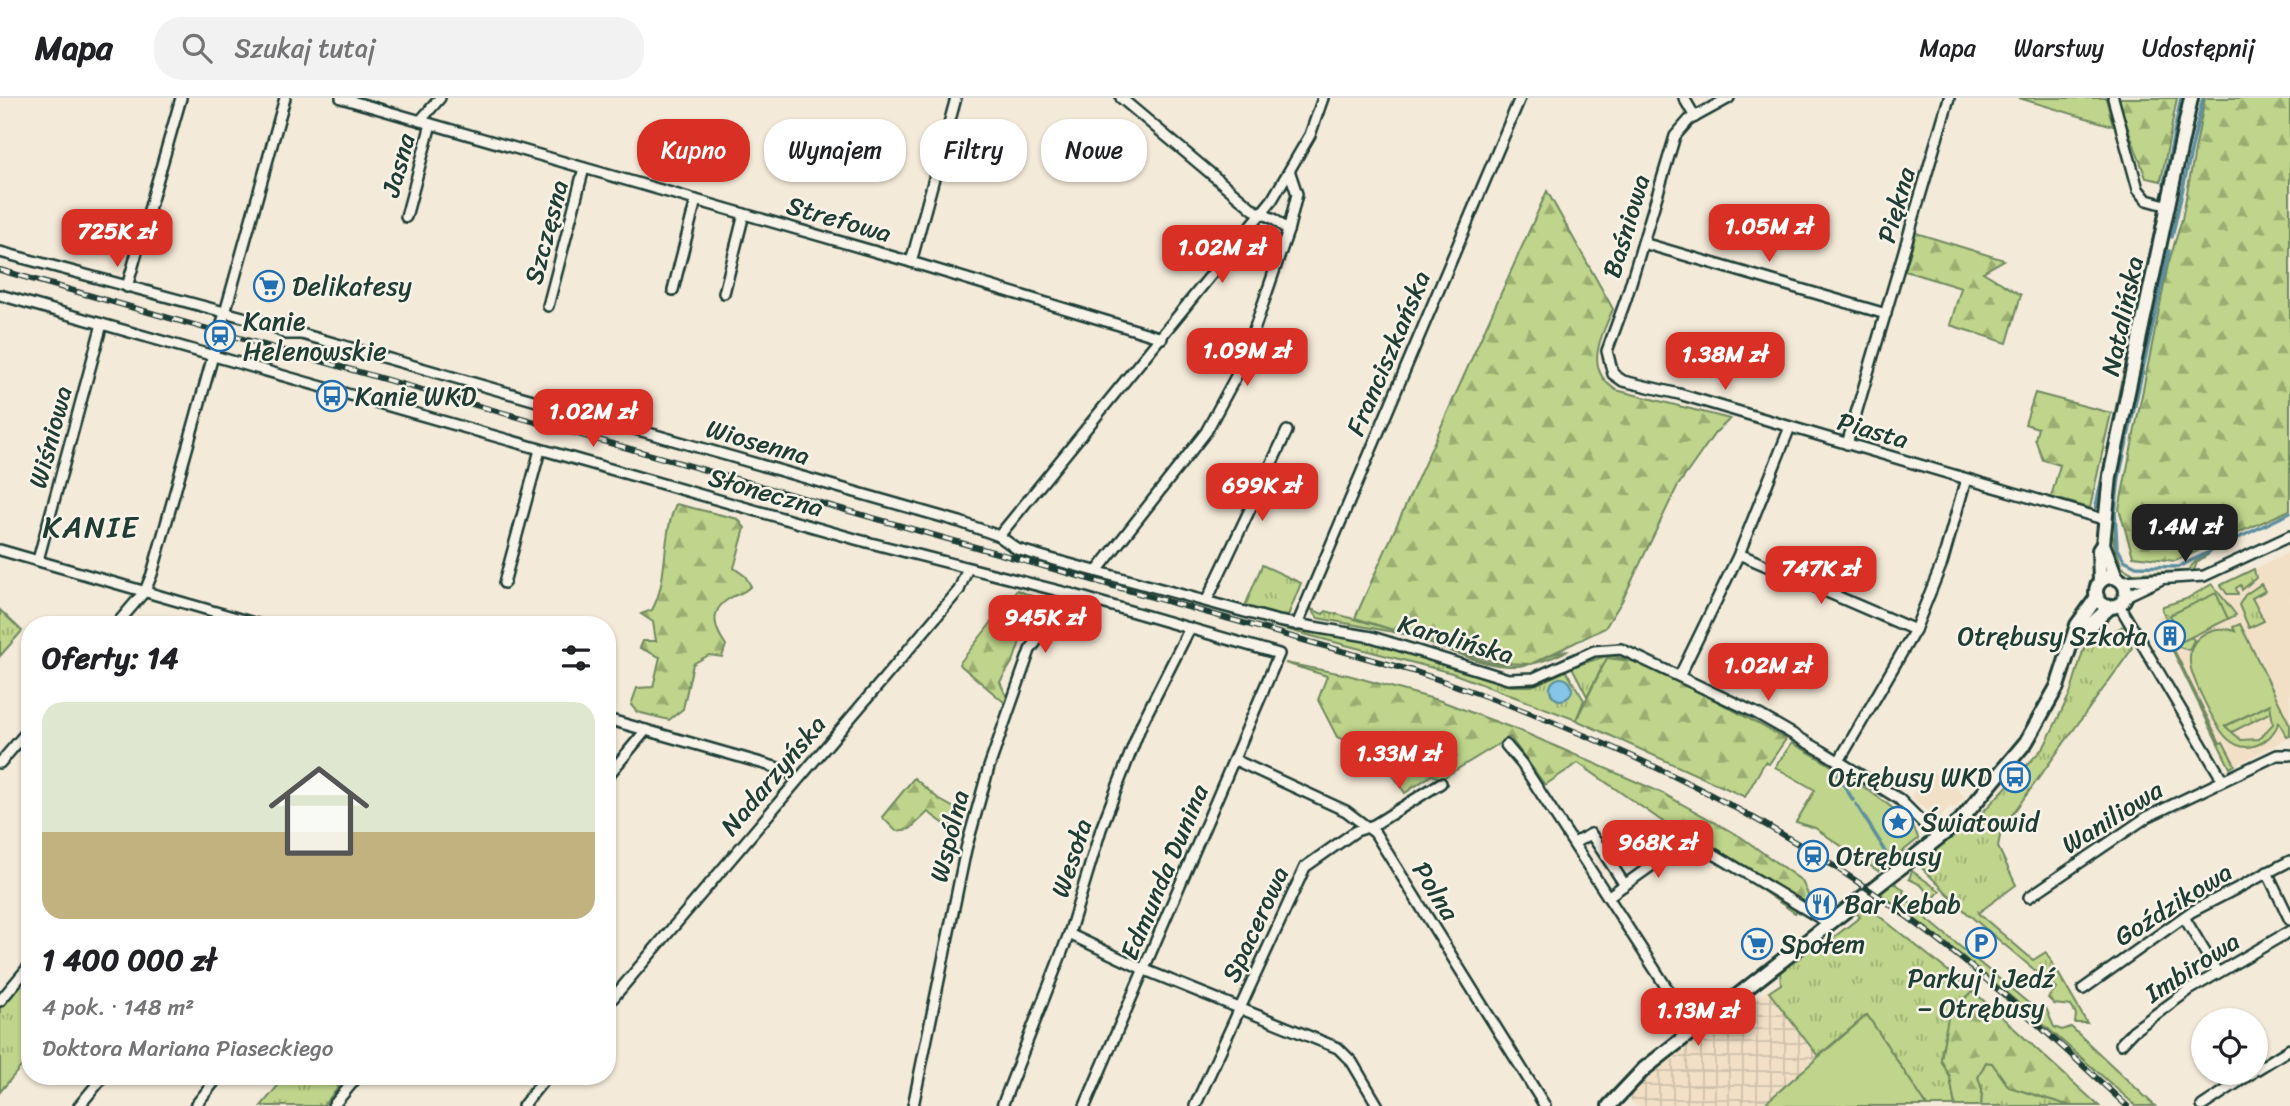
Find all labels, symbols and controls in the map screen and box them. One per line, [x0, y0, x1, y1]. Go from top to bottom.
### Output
search box [154, 17, 644, 80]
text: Mapa [35, 19, 112, 77]
text: Szukaj tutaj [234, 25, 376, 71]
text: Mapa [1919, 27, 1976, 69]
text: Warstwy [2014, 27, 2104, 69]
text: Udostępnij [2142, 27, 2255, 69]
icon: search [178, 29, 216, 67]
chip: Kupno [637, 119, 750, 182]
chip: Wynajem [764, 119, 906, 182]
chip: Filtry [920, 119, 1027, 182]
chip: Nowe [1041, 119, 1147, 182]
street label: Jasna [367, 127, 429, 203]
street label: Piękna [1863, 161, 1929, 248]
street label: Baśniowa [1588, 168, 1664, 284]
street label: Szczęsna [510, 175, 582, 289]
street label: Strefowa [781, 182, 897, 256]
pin: 1.05M zł [1697, 204, 1841, 264]
text: 1.05M zł [1725, 206, 1813, 247]
pin: 725K zł [52, 209, 182, 269]
text: 725K zł [78, 211, 156, 252]
pin: 1.02M zł [1150, 226, 1294, 285]
text: 1.02M zł [1178, 227, 1266, 268]
street label: Natalińska [2087, 252, 2157, 380]
place label: Delikatesy [292, 263, 412, 309]
street label: Franciszkańska [1332, 263, 1444, 443]
supermarket icon: Delikatesy [252, 269, 286, 303]
place label: Kanie Helenowskie [243, 298, 387, 374]
station icon: Kanie Helenowskie [203, 319, 237, 353]
pin: 1.09M zł [1175, 328, 1319, 388]
text: 1.09M zł [1203, 330, 1291, 371]
pin: 1.38M zł [1653, 332, 1797, 392]
text: 1.38M zł [1682, 334, 1768, 375]
place label: Kanie WKD [355, 373, 476, 419]
bus stop icon: Kanie WKD [315, 379, 349, 413]
street label: Wiśniowa [14, 381, 86, 493]
pin: 1.02M zł [521, 390, 665, 449]
text: 1.02M zł [549, 391, 637, 432]
street label: Piasta [1832, 398, 1914, 462]
street label: Wiosenna [701, 405, 815, 479]
street label: Słoneczna [703, 454, 829, 530]
pin: 699K zł [1197, 464, 1327, 523]
text: 699K zł [1222, 465, 1302, 506]
district label: KANIE [42, 500, 140, 554]
pin: 1.4M zł [2120, 504, 2250, 564]
text: 1.4M zł [2148, 506, 2222, 547]
pin: 747K zł [1756, 546, 1886, 606]
text: 747K zł [1781, 548, 1861, 589]
pin: 945K zł [980, 596, 1110, 655]
text: 945K zł [1005, 597, 1085, 638]
street label: Karolińska [1393, 601, 1519, 677]
place label: Otrębusy Szkoła [1957, 613, 2148, 659]
building icon: Otrębusy Szkoła [2153, 619, 2187, 653]
text: Oferty: 14 [42, 631, 179, 685]
icon: filters [557, 639, 595, 677]
pin: 1.02M zł [1696, 644, 1840, 703]
text: 1.02M zł [1724, 645, 1812, 686]
street label: Nadarzyńska [708, 704, 838, 846]
pin: 1.33M zł [1327, 732, 1471, 791]
text: 1.33M zł [1356, 733, 1442, 774]
icon: home [256, 748, 382, 874]
place label: Otrębusy WKD [1828, 754, 1992, 800]
bus stop icon: Otrębusy WKD [1998, 760, 2032, 794]
street label: Waniliowa [2052, 767, 2173, 866]
street label: Edmunda Dunina [1106, 776, 1222, 967]
street label: Wspólna [915, 785, 983, 887]
place label: Światowid [1921, 799, 2041, 845]
place icon: Światowid [1881, 805, 1915, 839]
street label: Wesoła [1037, 813, 1105, 903]
pin: 968K zł [1593, 820, 1723, 880]
text: 968K zł [1618, 822, 1698, 863]
place label: Otrębusy [1836, 833, 1942, 879]
station icon: Otrębusy [1796, 839, 1830, 873]
street label: Goździkowa [2105, 849, 2241, 959]
street label: Polna [1400, 852, 1473, 931]
street label: Spacerowa [1208, 858, 1302, 990]
place label: Bar Kebab [1844, 881, 1961, 927]
restaurant icon: Bar Kebab [1804, 887, 1838, 921]
street label: Imbirowa [2134, 919, 2249, 1016]
place label: Społem [1780, 921, 1865, 967]
parking icon: Parkuj i Jedź – Otrębusy [1964, 926, 1998, 960]
supermarket icon: Społem [1740, 927, 1774, 961]
text: 1 400 000 zł [42, 933, 216, 987]
place label: Parkuj i Jedź – Otrębusy [1907, 955, 2056, 1031]
text: 4 pok. · 148 m² [42, 987, 194, 1028]
pin: 1.13M zł [1626, 988, 1770, 1048]
text: 1.13M zł [1657, 990, 1739, 1031]
map controls [2191, 1008, 2268, 1085]
button: locate [2191, 1008, 2268, 1085]
text: Doktora Mariana Piaseckiego [42, 1028, 333, 1069]

